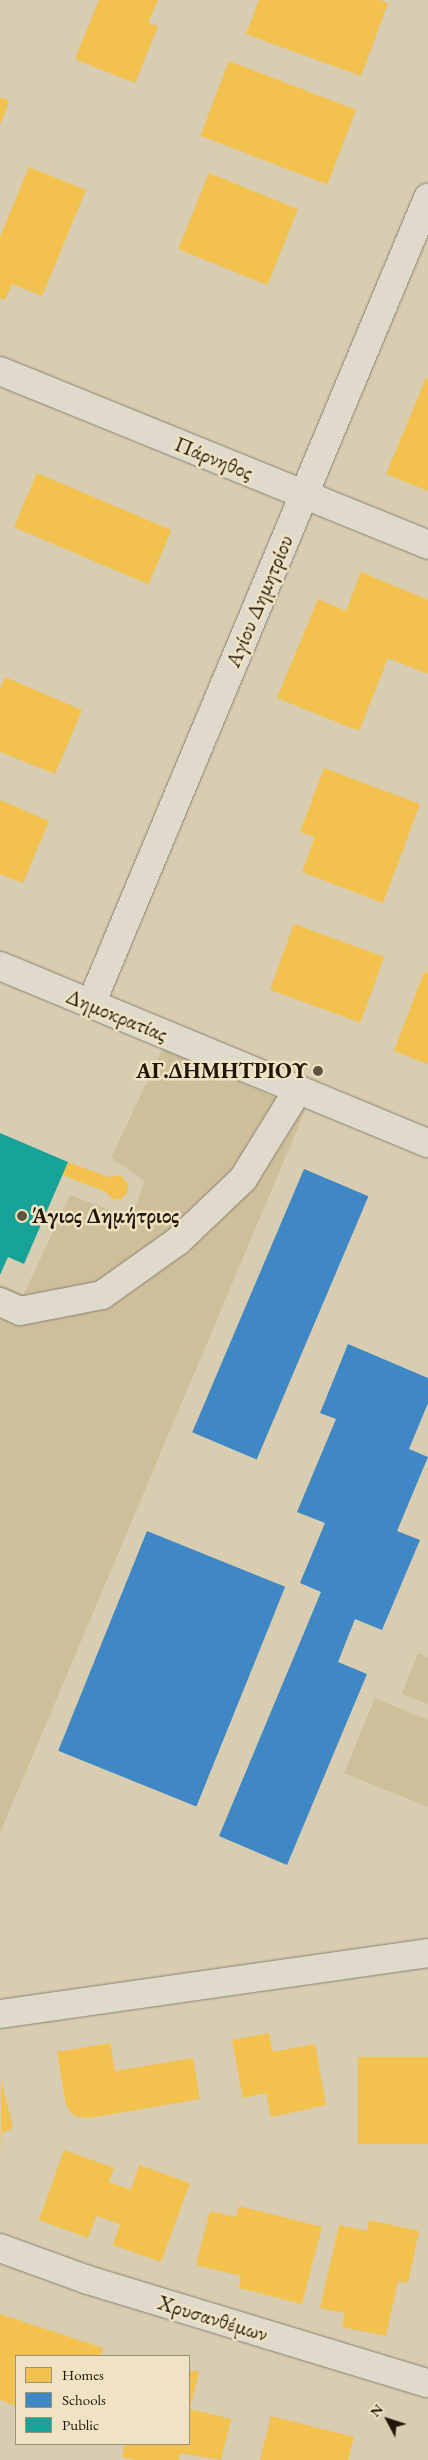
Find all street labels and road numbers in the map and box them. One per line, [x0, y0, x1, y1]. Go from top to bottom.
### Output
street label: Πάρνηθος [171, 430, 257, 486]
street label: Αγίου Δημητρίου [219, 531, 299, 671]
street label: Δημοκρατίας [62, 983, 172, 1047]
street label: Χρυσανθέμων [155, 2289, 271, 2347]

